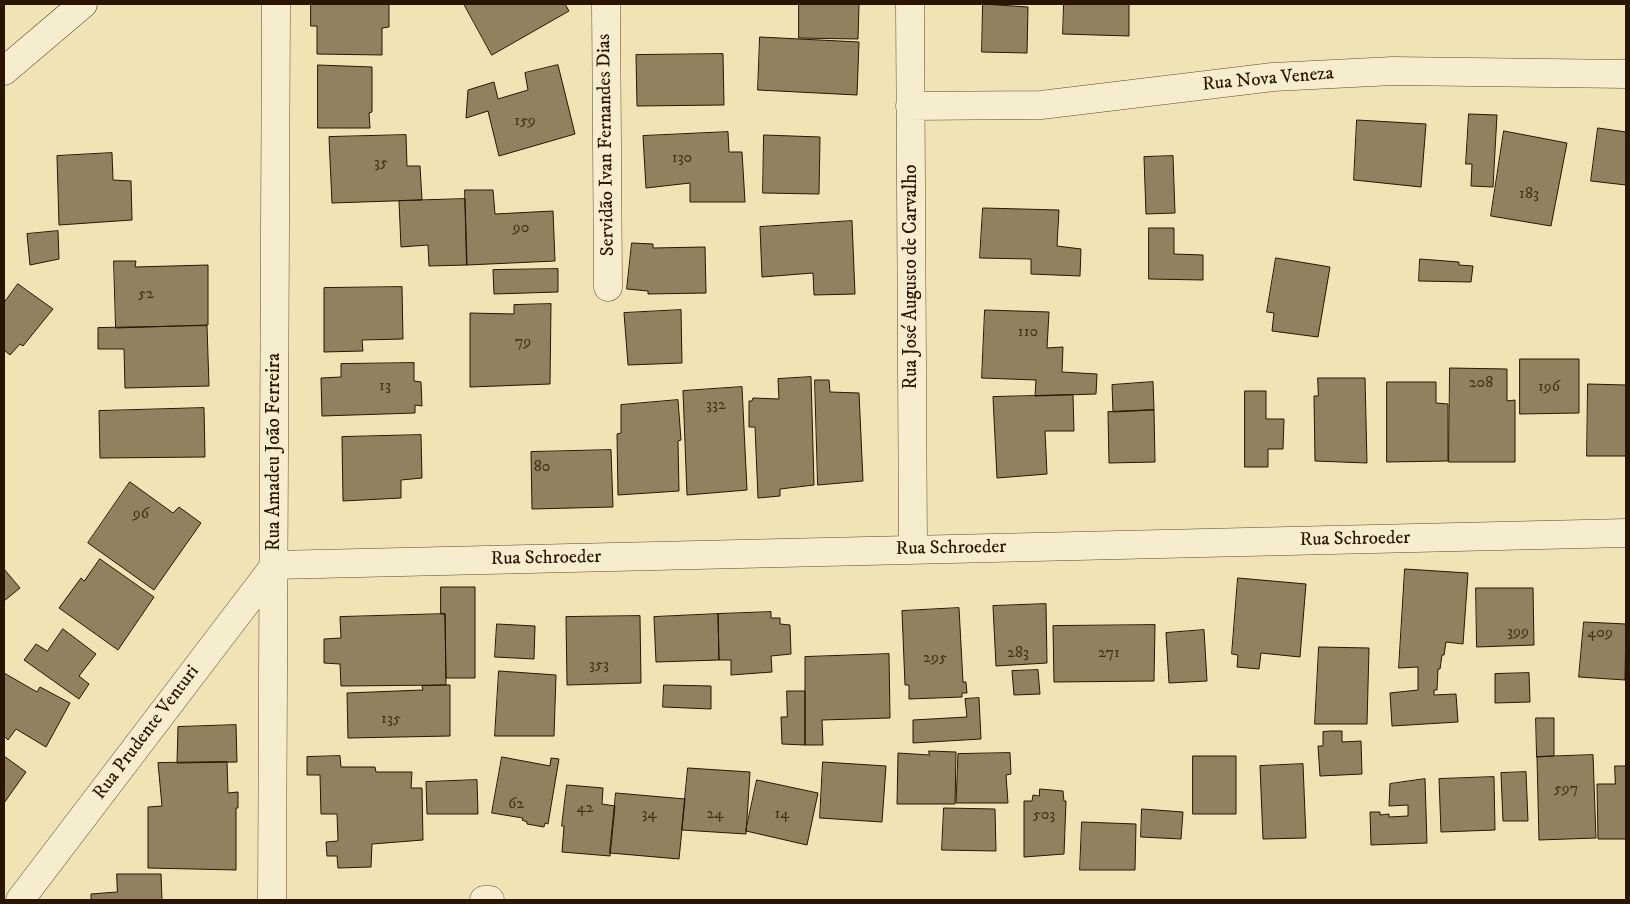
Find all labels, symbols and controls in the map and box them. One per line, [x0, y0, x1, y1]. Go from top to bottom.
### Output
street label: Servidão Ivan Fernandes Dias [594, 34, 620, 256]
street label: Rua Nova Veneza [1201, 63, 1335, 97]
house number: 159 [514, 112, 536, 132]
house number: 130 [672, 149, 692, 169]
house number: 35 [374, 154, 388, 174]
street label: Rua José Augusto de Carvalho [901, 165, 923, 389]
house number: 183 [1519, 185, 1539, 205]
house number: 90 [513, 219, 529, 239]
house number: 52 [138, 285, 154, 305]
house number: 110 [1018, 323, 1038, 343]
house number: 79 [515, 333, 531, 353]
street label: Rua Amadeu João Ferreira [264, 353, 286, 551]
house number: 208 [1469, 374, 1493, 394]
house number: 13 [379, 377, 391, 397]
house number: 196 [1538, 378, 1560, 398]
house number: 332 [706, 396, 726, 416]
house number: 80 [534, 458, 550, 478]
house number: 96 [133, 505, 149, 525]
street label: Rua Schroeder [1299, 528, 1411, 552]
street label: Rua Schroeder [895, 537, 1007, 561]
street label: Rua Schroeder [490, 547, 602, 571]
house number: 399 [1507, 623, 1529, 643]
house number: 409 [1587, 624, 1613, 644]
house number: 283 [1007, 644, 1029, 664]
house number: 271 [1098, 644, 1120, 664]
house number: 295 [923, 649, 947, 669]
house number: 353 [589, 656, 609, 676]
street label: Rua Prudente Venturi [89, 661, 205, 805]
house number: 135 [381, 710, 401, 730]
house number: 597 [1554, 780, 1578, 800]
house number: 62 [508, 795, 524, 815]
house number: 42 [576, 799, 594, 819]
house number: 34 [641, 805, 657, 825]
house number: 24 [706, 805, 724, 825]
house number: 14 [774, 805, 790, 825]
house number: 503 [1033, 806, 1055, 826]

